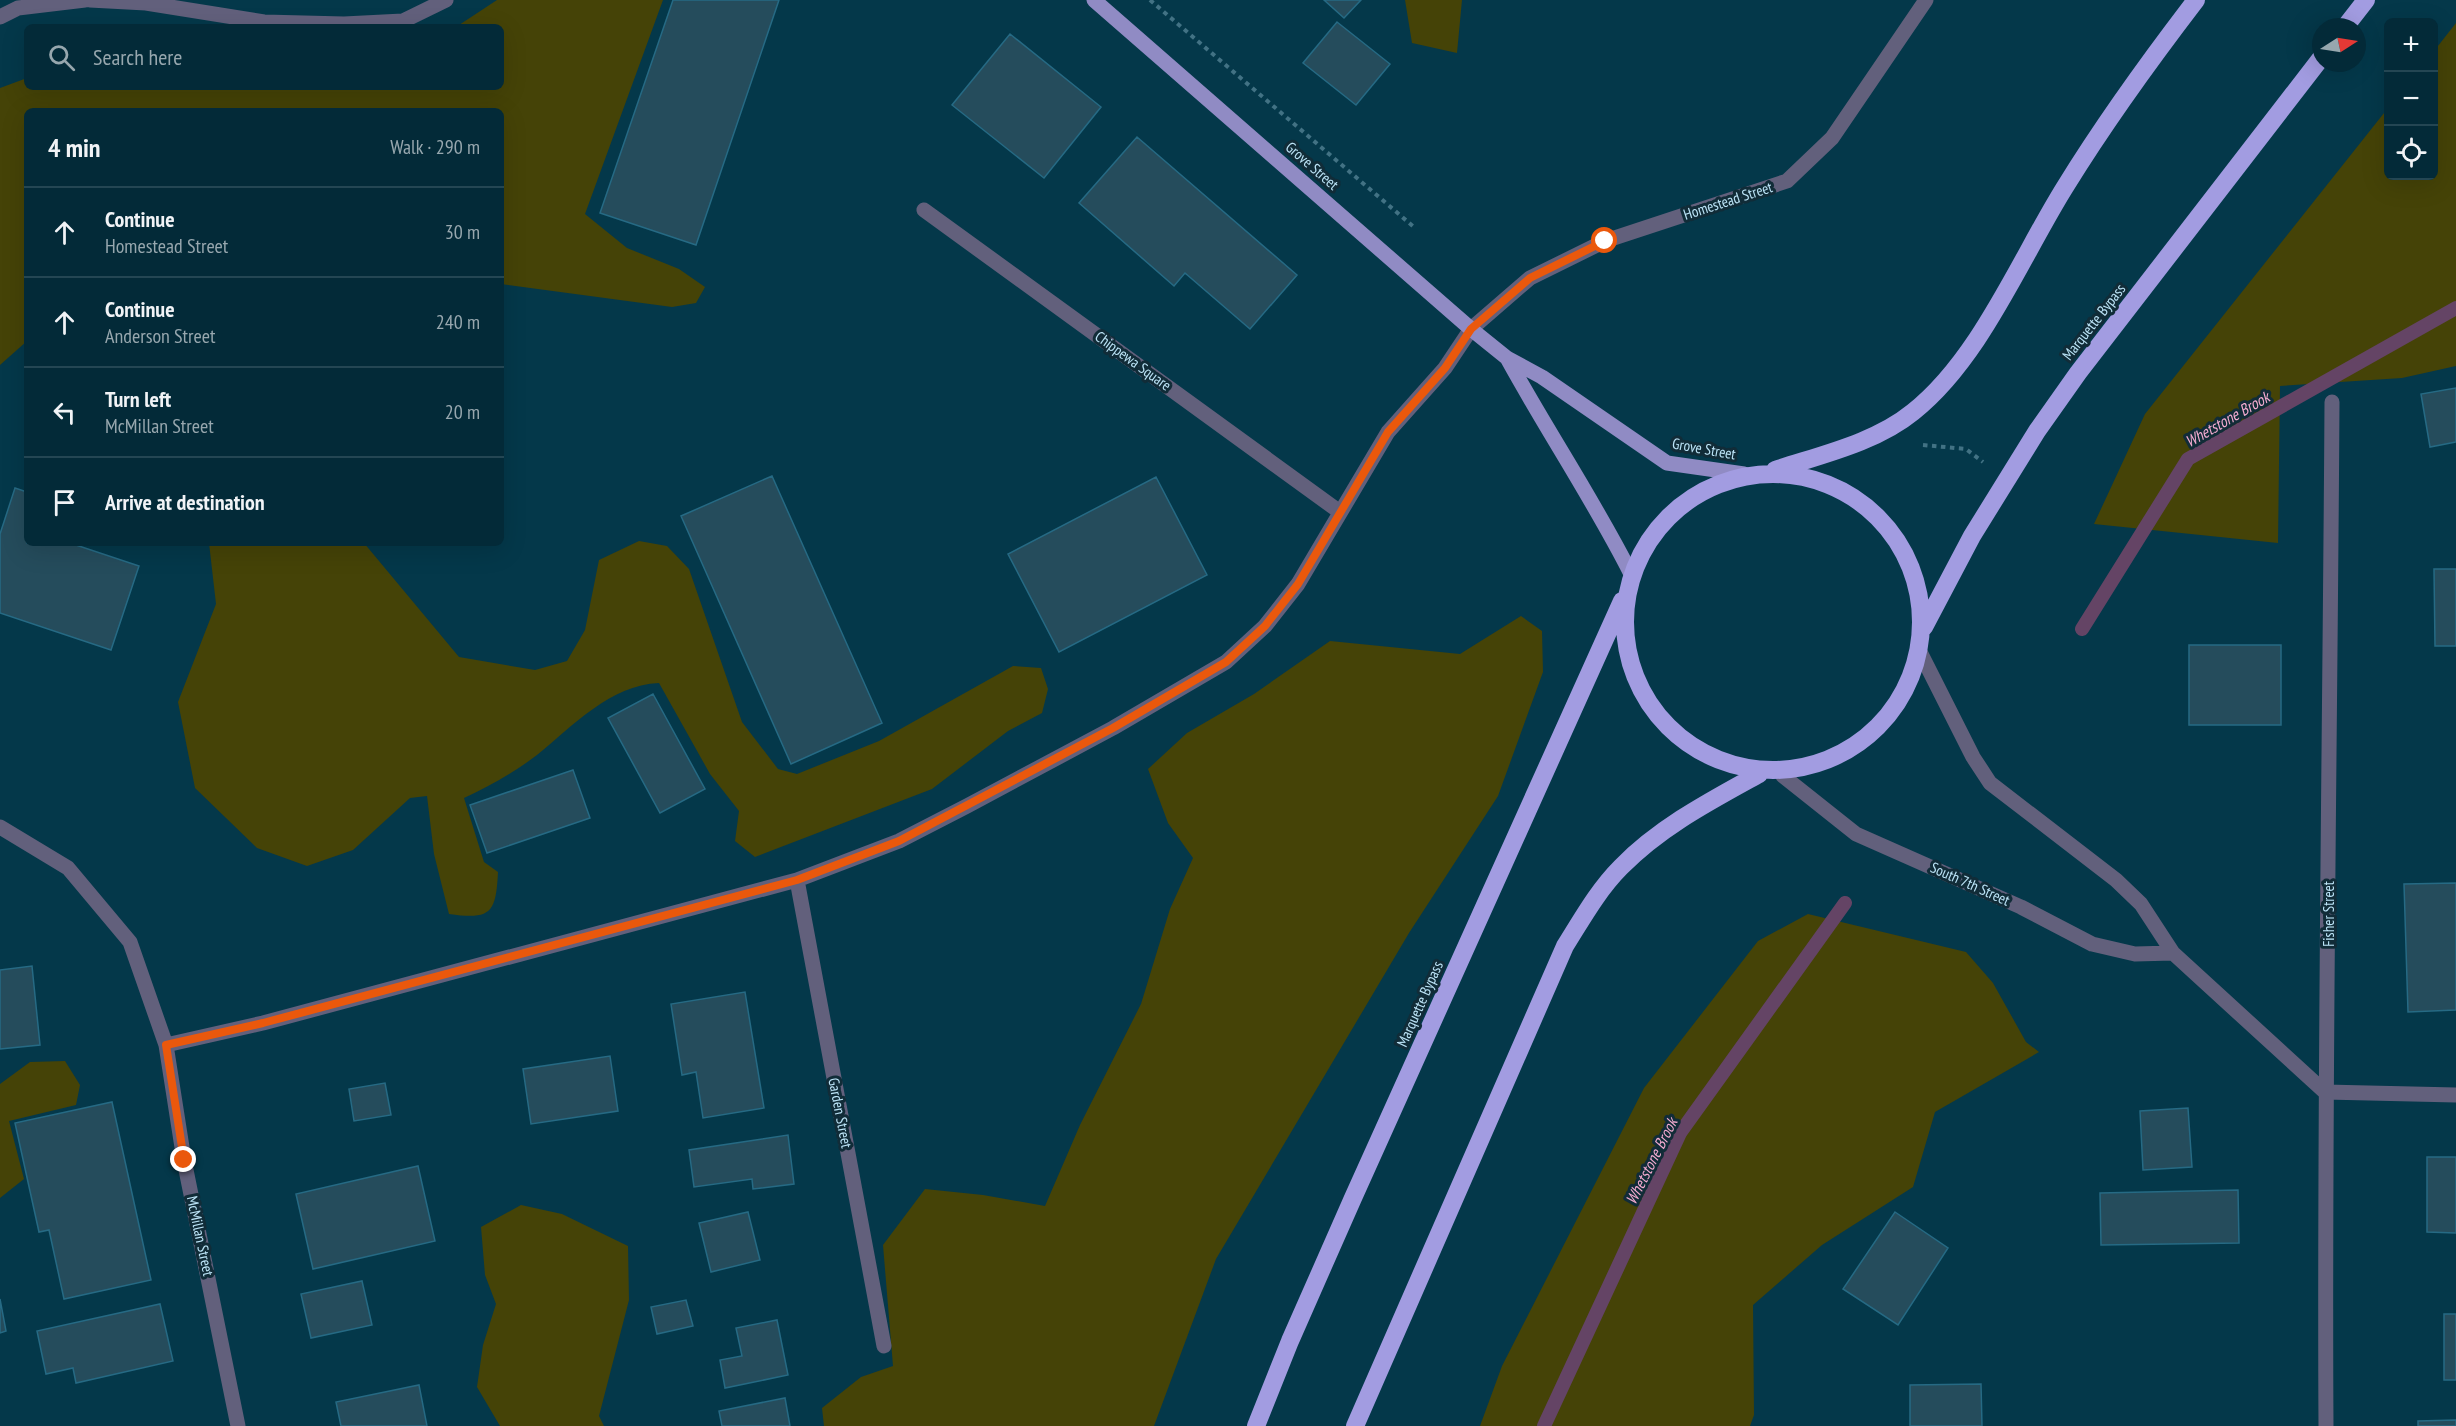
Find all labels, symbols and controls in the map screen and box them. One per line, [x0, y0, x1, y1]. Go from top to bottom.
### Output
north arrow [2312, 18, 2366, 72]
map controls [2384, 18, 2438, 180]
button: + [2384, 18, 2438, 72]
search box [24, 24, 504, 90]
icon: search [45, 41, 78, 74]
text: Search here [93, 43, 182, 71]
button: − [2384, 72, 2438, 126]
button: locate [2384, 126, 2438, 180]
text: 4 min [48, 131, 101, 164]
text: Walk · 290 m [390, 134, 480, 160]
street label: Grove Street [1282, 137, 1343, 194]
street label: Homestead Street [1681, 177, 1775, 224]
text: Continue [105, 205, 175, 233]
icon: ahead [48, 216, 81, 249]
text: 30 m [445, 219, 480, 245]
route start [1591, 227, 1617, 253]
text: Homestead Street [105, 233, 228, 259]
street label: Marquette Bypass [2058, 280, 2129, 364]
text: Continue [105, 295, 175, 323]
icon: ahead [48, 306, 81, 339]
text: 240 m [436, 309, 480, 335]
text: Anderson Street [105, 323, 215, 349]
street label: Chippewa Square [1091, 327, 1175, 395]
text: Turn left [105, 385, 171, 413]
water label: Whetstone Brook [2181, 386, 2274, 451]
icon: left [48, 396, 81, 429]
text: 20 m [445, 399, 480, 425]
text: McMillan Street [105, 413, 214, 439]
street label: Grove Street [1671, 434, 1737, 463]
icon: arrive [48, 486, 81, 519]
text: Arrive at destination [105, 488, 265, 516]
street label: South 7th Street [1928, 858, 2013, 909]
street label: Fisher Street [2319, 881, 2338, 947]
street label: Marquette Bypass [1392, 958, 1447, 1050]
street label: Garden Street [824, 1076, 857, 1150]
water label: Whetstone Brook [1621, 1113, 1682, 1208]
route end [170, 1146, 196, 1172]
street label: McMillan Street [183, 1194, 218, 1278]

